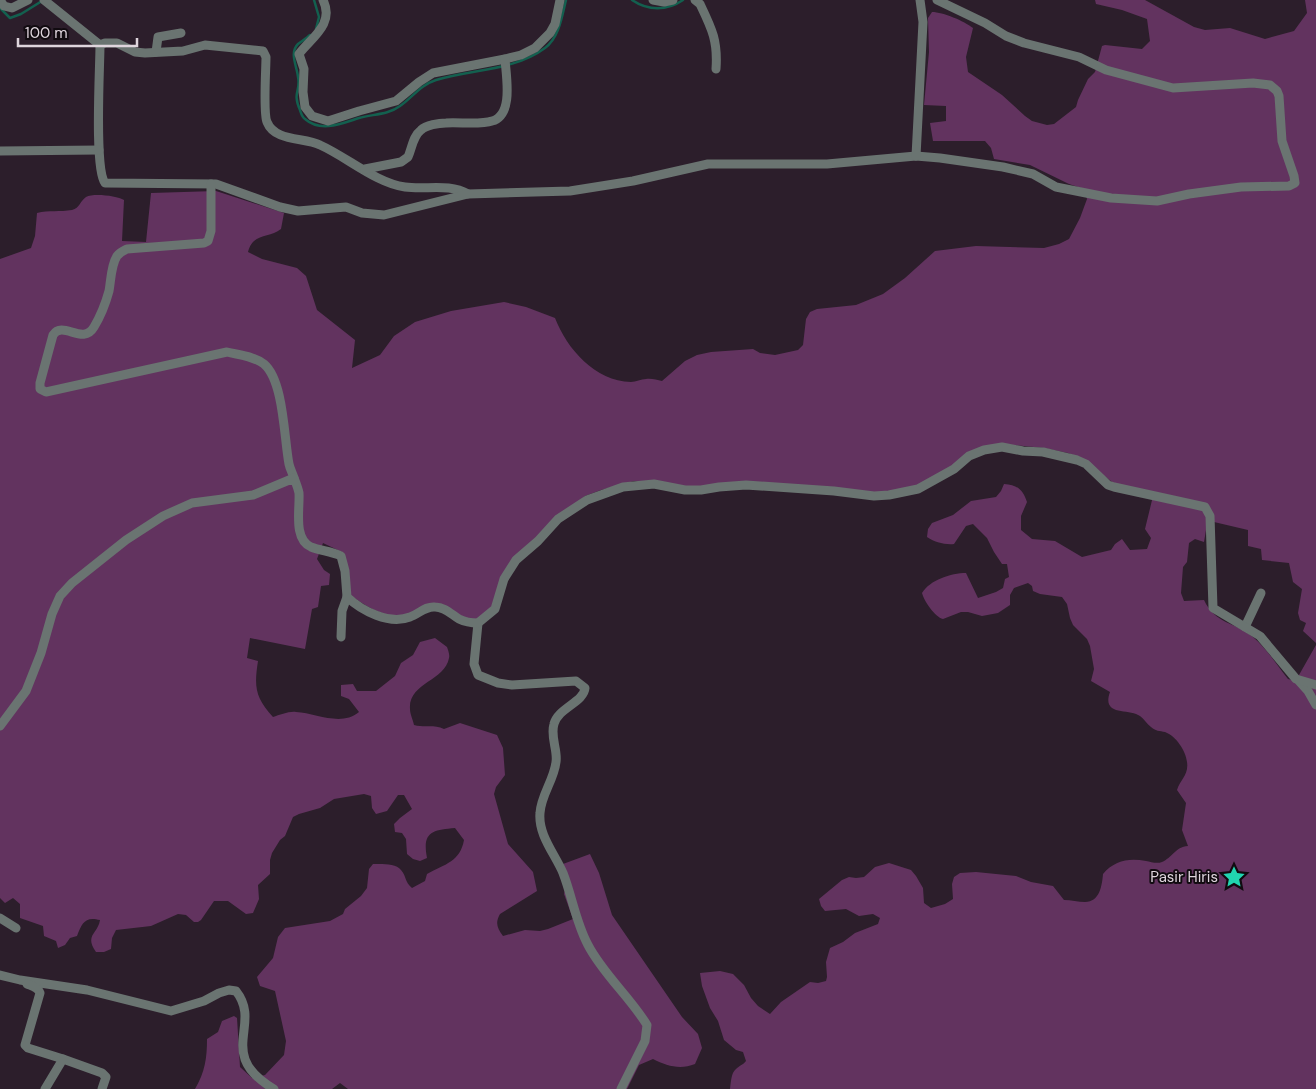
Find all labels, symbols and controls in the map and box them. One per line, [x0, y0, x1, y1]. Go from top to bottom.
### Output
scale bar [18, 15, 136, 47]
text: 100 m [25, 23, 68, 43]
place icon: Pasir Hiris [1221, 864, 1247, 890]
place label: Pasir Hiris [1150, 867, 1218, 887]

